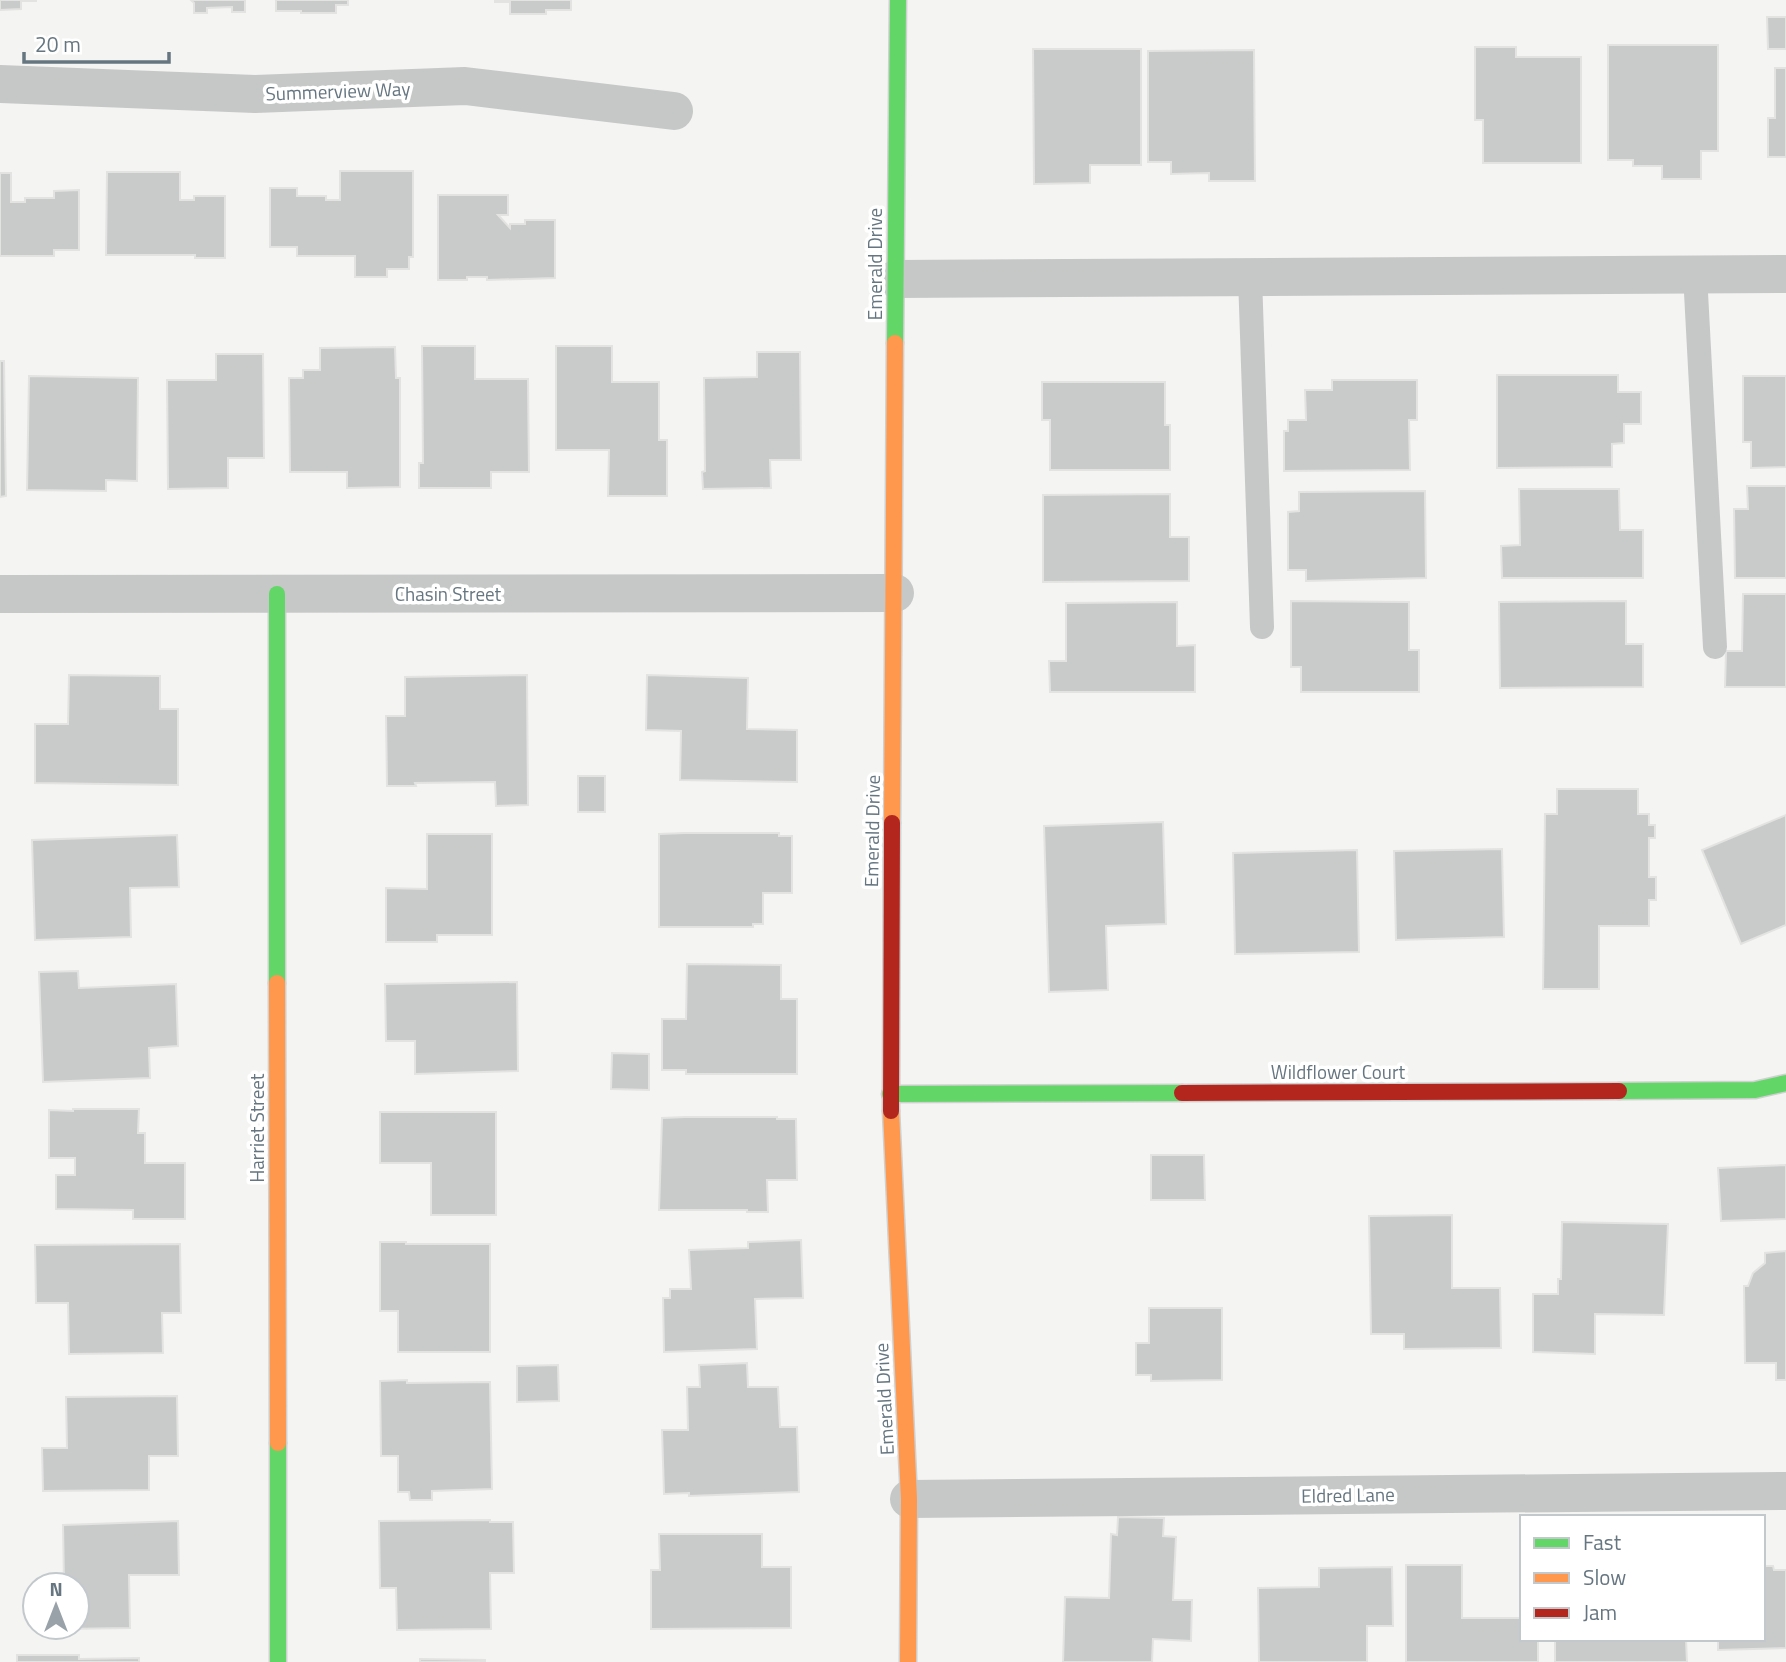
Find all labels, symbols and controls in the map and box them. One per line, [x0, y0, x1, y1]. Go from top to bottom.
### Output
scale bar [24, 21, 170, 65]
text: 20 m [35, 28, 81, 60]
street label: Summerview Way [265, 73, 411, 108]
street label: Emerald Drive [860, 208, 889, 320]
street label: Chasin Street [395, 579, 502, 608]
street label: Emerald Drive [856, 775, 887, 887]
street label: Wildflower Court [1271, 1057, 1405, 1086]
street label: Harriet Street [242, 1073, 271, 1183]
street label: Emerald Drive [866, 1342, 901, 1456]
street label: Eldred Lane [1301, 1479, 1395, 1510]
legend [1520, 1515, 1765, 1641]
text: Fast [1583, 1526, 1622, 1558]
text: Slow [1583, 1561, 1626, 1593]
north arrow [21, 1571, 91, 1641]
text: N [49, 1574, 63, 1603]
text: Jam [1583, 1596, 1617, 1628]

